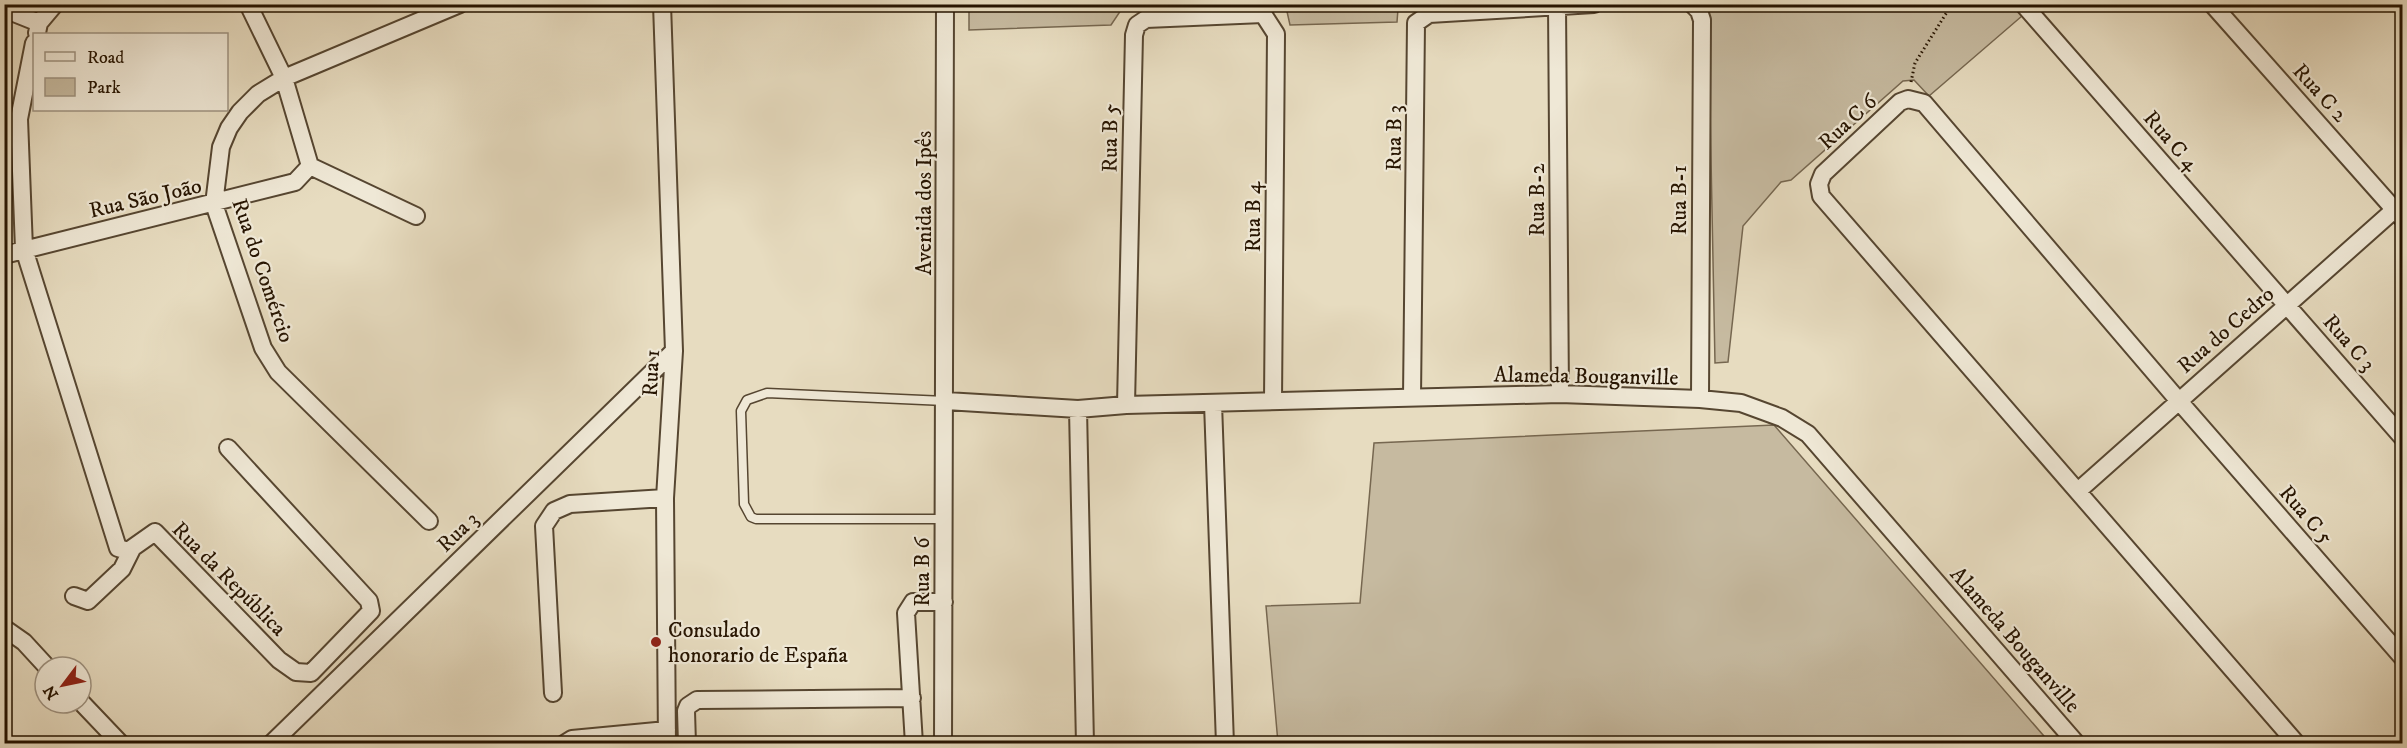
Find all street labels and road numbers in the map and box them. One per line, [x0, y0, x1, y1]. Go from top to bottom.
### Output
street label: Rua C 2 [2287, 58, 2353, 128]
street label: Rua C 6 [1813, 87, 1884, 156]
street label: Rua B 5 [1096, 103, 1125, 173]
street label: Rua B 3 [1380, 105, 1409, 171]
street label: Rua C 4 [2137, 105, 2205, 178]
street label: Avenida dos Ipês [911, 131, 938, 275]
street label: Rua B-2 [1524, 163, 1551, 236]
street label: Rua B-1 [1666, 165, 1693, 235]
street label: Rua São João [86, 172, 204, 225]
street label: Rua B 4 [1240, 180, 1267, 252]
street label: Rua do Comércio [225, 195, 300, 346]
street label: Rua do Cedro [2172, 281, 2280, 379]
street label: Rua C 3 [2317, 309, 2381, 377]
street label: Rua 1 [637, 349, 666, 397]
street label: Alameda Bouganville [1493, 361, 1679, 392]
street label: Rua C 5 [2273, 480, 2339, 550]
street label: Rua 3 [432, 506, 485, 558]
street label: Rua da República [166, 516, 292, 642]
street label: Rua B 6 [909, 536, 936, 607]
street label: Alameda Bouganville [1944, 561, 2086, 719]

